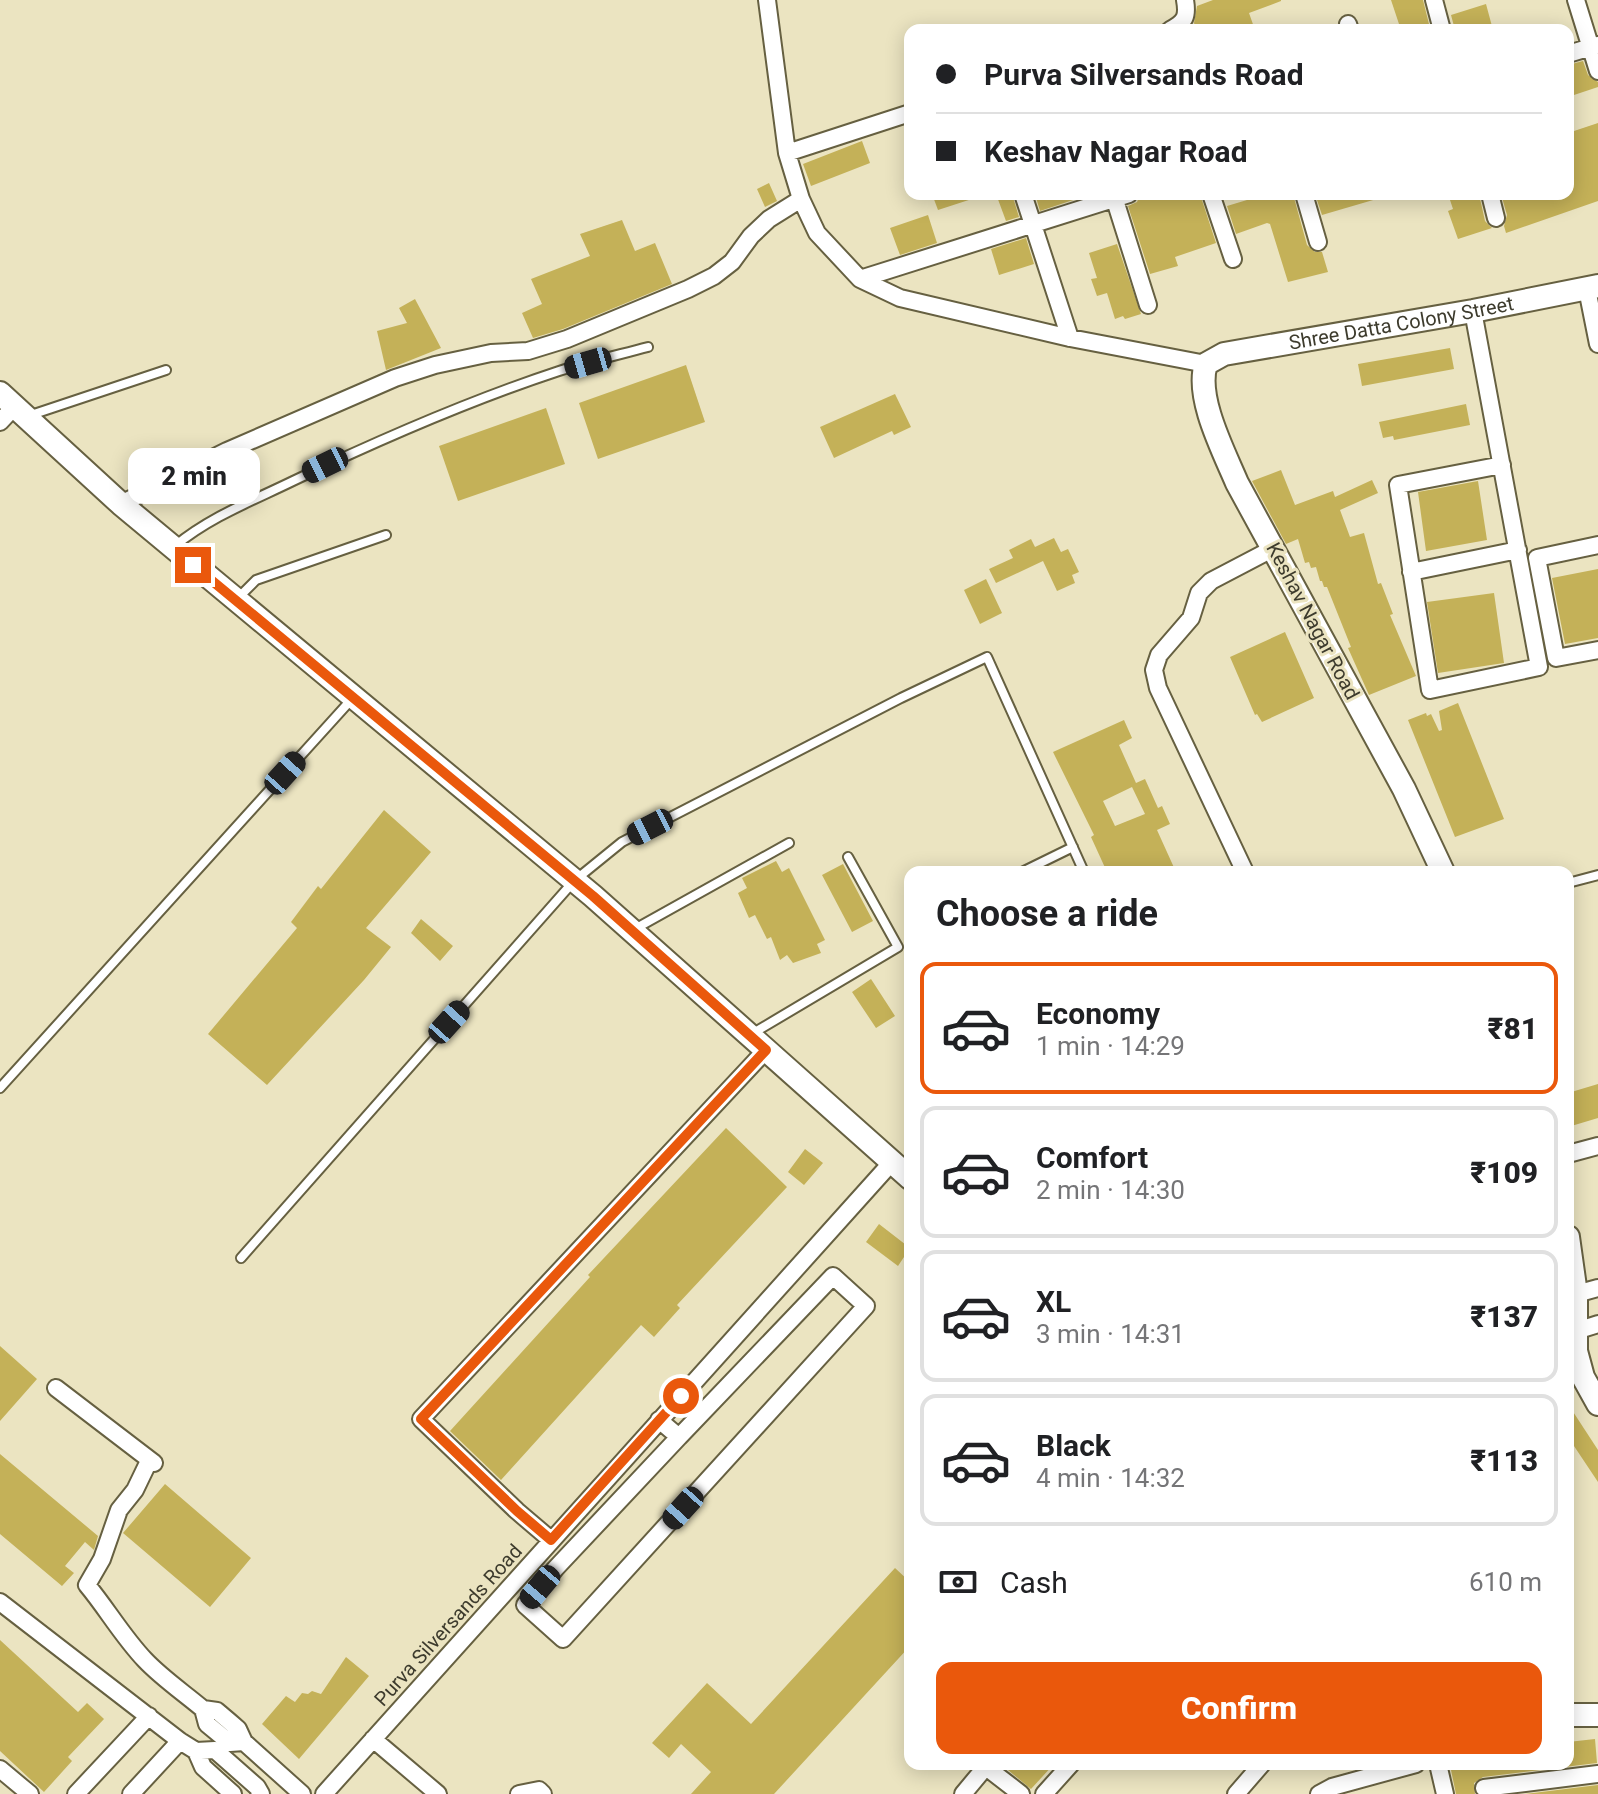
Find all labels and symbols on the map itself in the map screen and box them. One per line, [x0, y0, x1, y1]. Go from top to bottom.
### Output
street label: Shree Datta Colony Street [1287, 291, 1516, 355]
car [562, 345, 614, 381]
car [298, 444, 352, 486]
callout: 2 min [127, 449, 259, 505]
street label: Keshav Nagar Road [1261, 538, 1365, 704]
route end [175, 547, 211, 583]
car [260, 747, 310, 799]
car [623, 805, 677, 849]
car [424, 996, 474, 1048]
route start [663, 1378, 699, 1414]
car [658, 1482, 708, 1534]
street label: Purva Silversands Road [369, 1539, 527, 1711]
car [515, 1561, 565, 1613]

